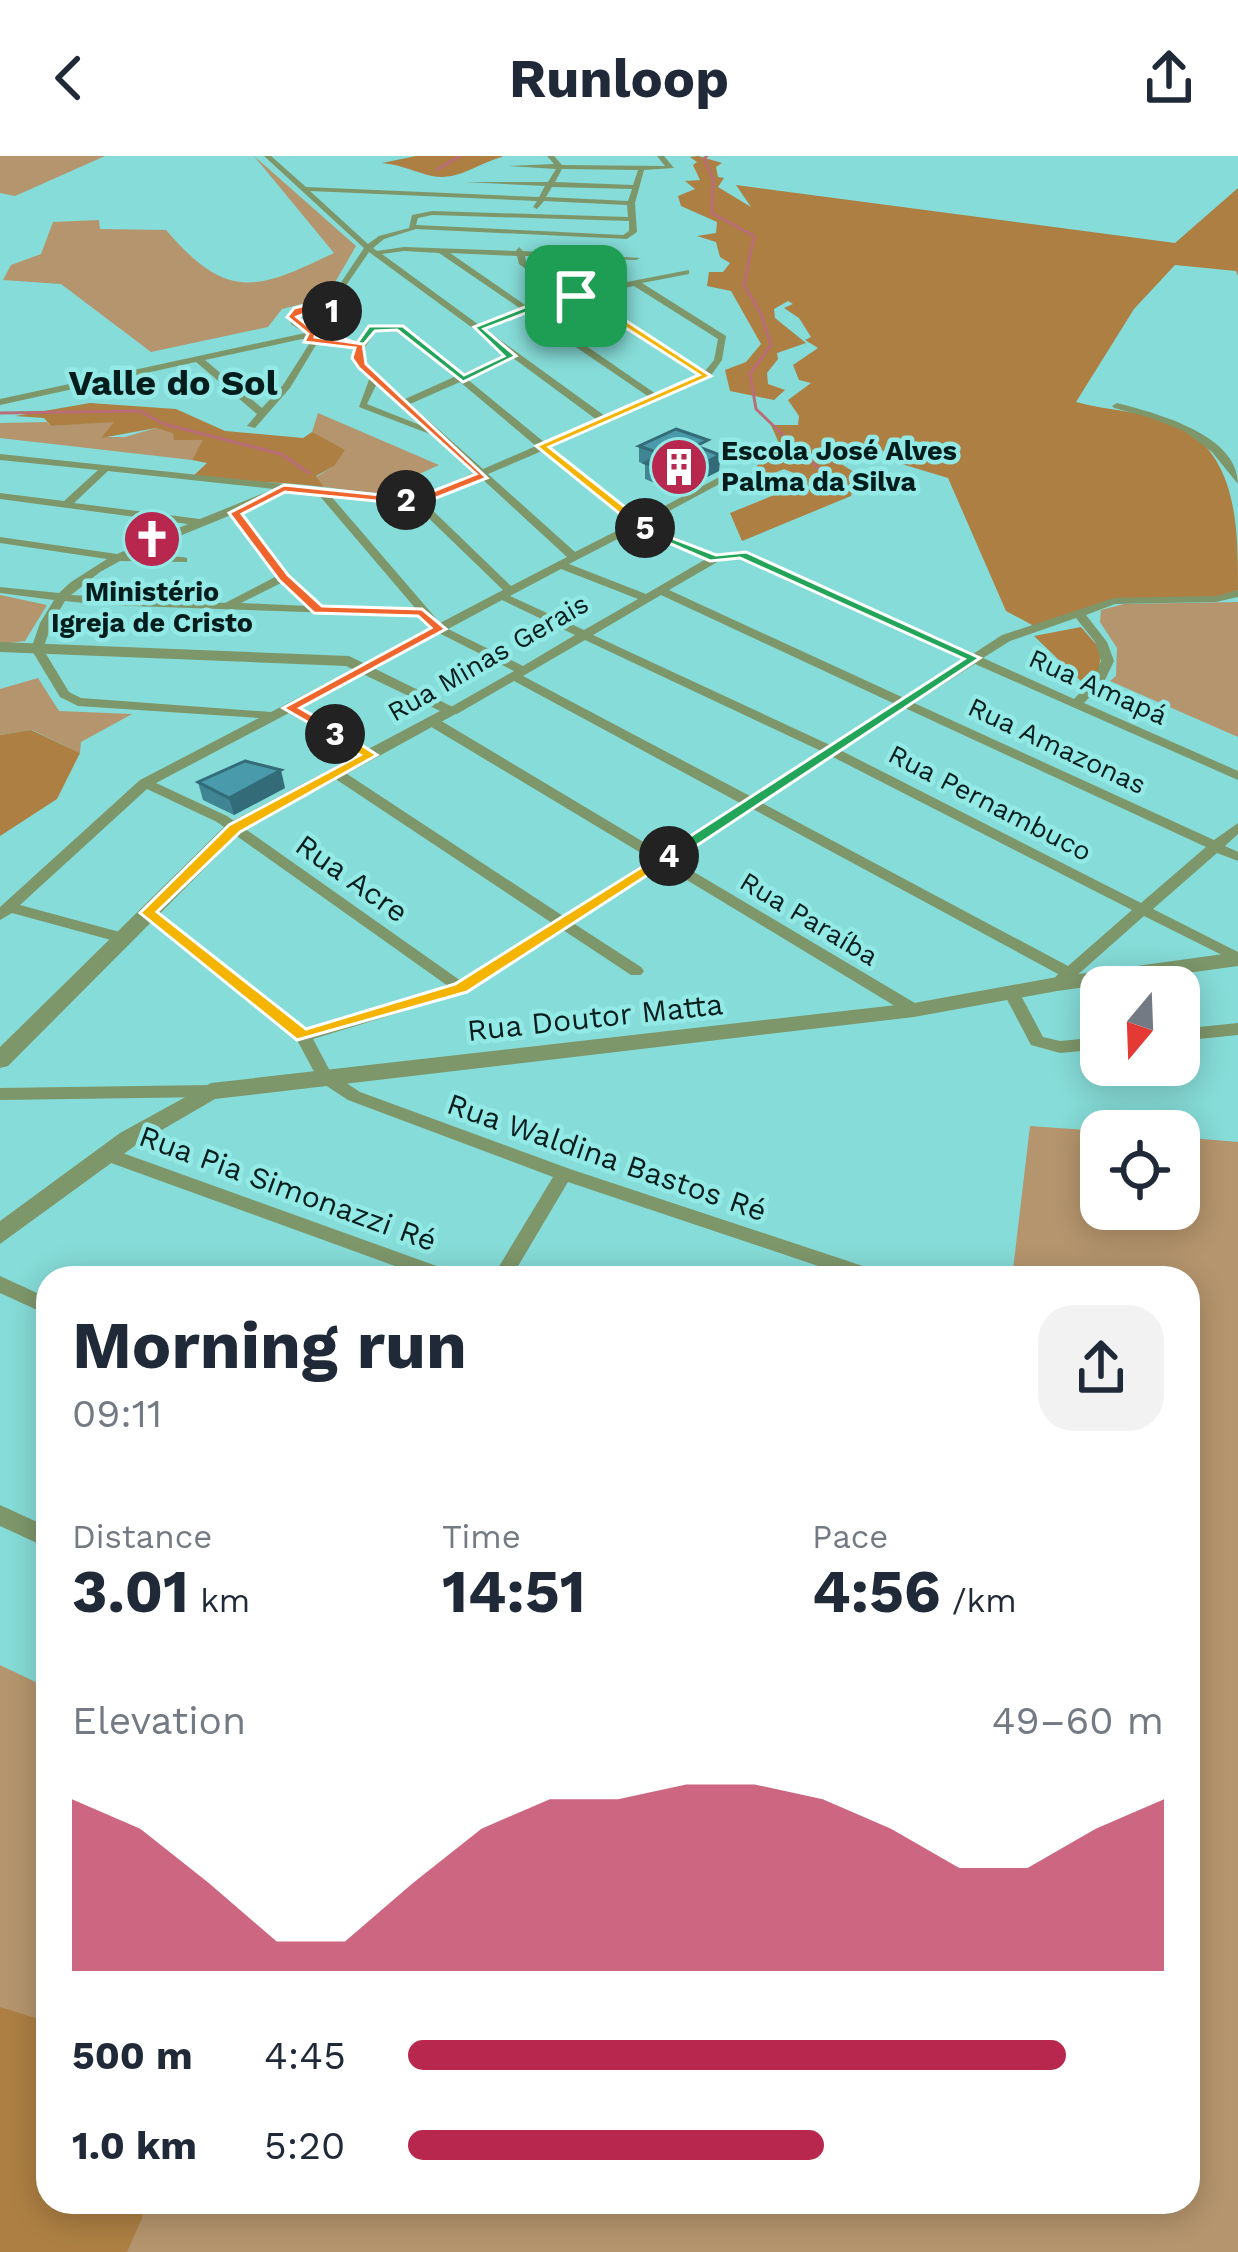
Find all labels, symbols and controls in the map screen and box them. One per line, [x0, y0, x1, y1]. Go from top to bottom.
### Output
icon: back [36, 45, 102, 111]
icon: share [1136, 45, 1202, 111]
text: Runloop [509, 47, 729, 110]
pin [525, 245, 627, 347]
icon: arrive [543, 263, 609, 329]
pin: 1 [302, 281, 362, 341]
text: 1 [325, 291, 339, 330]
district label: Valle do Sol [69, 362, 278, 404]
place label: Escola José Alves Palma da Silva [721, 435, 957, 498]
building icon: Escola José Alves Palma da Silva [648, 436, 710, 498]
pin: 2 [376, 470, 436, 530]
text: 2 [396, 480, 416, 519]
pin: 5 [615, 498, 675, 558]
church icon: Ministério Igreja de Cristo [121, 508, 183, 570]
text: 5 [635, 508, 655, 547]
place label: Ministério Igreja de Cristo [51, 576, 253, 639]
street label: Rua Minas Gerais [382, 588, 594, 728]
street label: Rua Amapá [1024, 642, 1172, 732]
street label: Rua Amazonas [963, 691, 1151, 801]
pin: 3 [305, 704, 365, 764]
text: 3 [325, 714, 345, 753]
street label: Rua Pernambuco [883, 738, 1097, 868]
pin: 4 [639, 826, 699, 886]
street label: Rua Acre [289, 827, 415, 929]
text: 4 [658, 836, 680, 875]
street label: Rua Paraíba [734, 865, 884, 973]
north arrow [1080, 966, 1200, 1086]
map controls [1080, 966, 1200, 1230]
street label: Rua Doutor Matta [465, 986, 725, 1048]
street label: Rua Waldina Bastos Ré [443, 1086, 771, 1228]
button: locate [1080, 1110, 1200, 1230]
street label: Rua Pia Simonazzi Ré [135, 1118, 441, 1258]
button: share [1038, 1305, 1164, 1431]
text: Morning run [72, 1307, 467, 1384]
text: 09:11 [72, 1391, 162, 1436]
text: Distance [72, 1517, 212, 1556]
text: Time [442, 1517, 521, 1556]
text: Pace [812, 1517, 888, 1556]
text: 3.01 [72, 1556, 189, 1627]
text: 14:51 [442, 1556, 586, 1627]
text: 4:56 [812, 1556, 941, 1627]
text: km [189, 1581, 250, 1620]
text: /km [941, 1581, 1017, 1620]
text: Elevation [72, 1698, 246, 1743]
text: 49–60 m [992, 1698, 1164, 1743]
text: 500 m [72, 2033, 193, 2078]
text: 4:45 [264, 2033, 346, 2078]
text: 1.0 km [72, 2123, 197, 2168]
text: 5:20 [264, 2123, 345, 2168]

